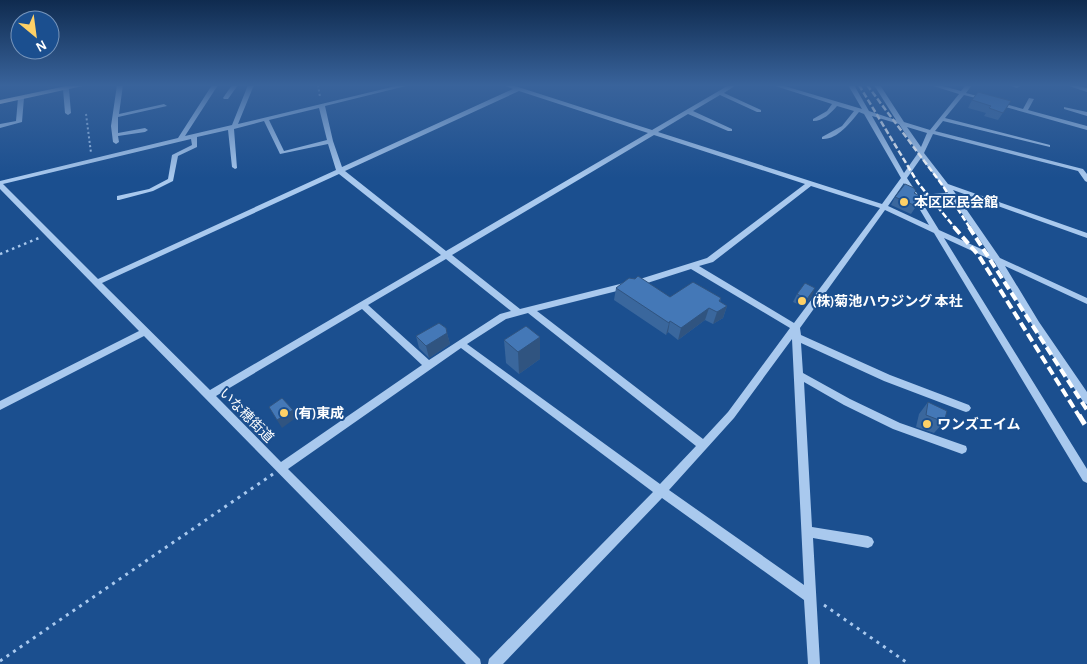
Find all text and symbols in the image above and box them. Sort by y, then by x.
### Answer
north arrow [10,10,60,60]
text: N [33,37,48,54]
place label: 本区区民会館 [914,195,998,210]
marker: 本区区民会館 [898,196,910,208]
place label: (株)菊池ハウジング 本社 [812,293,962,309]
marker: (株)菊池ハウジング 本社 [796,295,808,307]
street label: いな穂街道 [217,385,277,445]
place label: (有)東成 [294,405,344,421]
marker: (有)東成 [278,407,290,419]
place label: ワンズエイム [937,416,1020,432]
marker: ワンズエイム [921,418,933,430]

